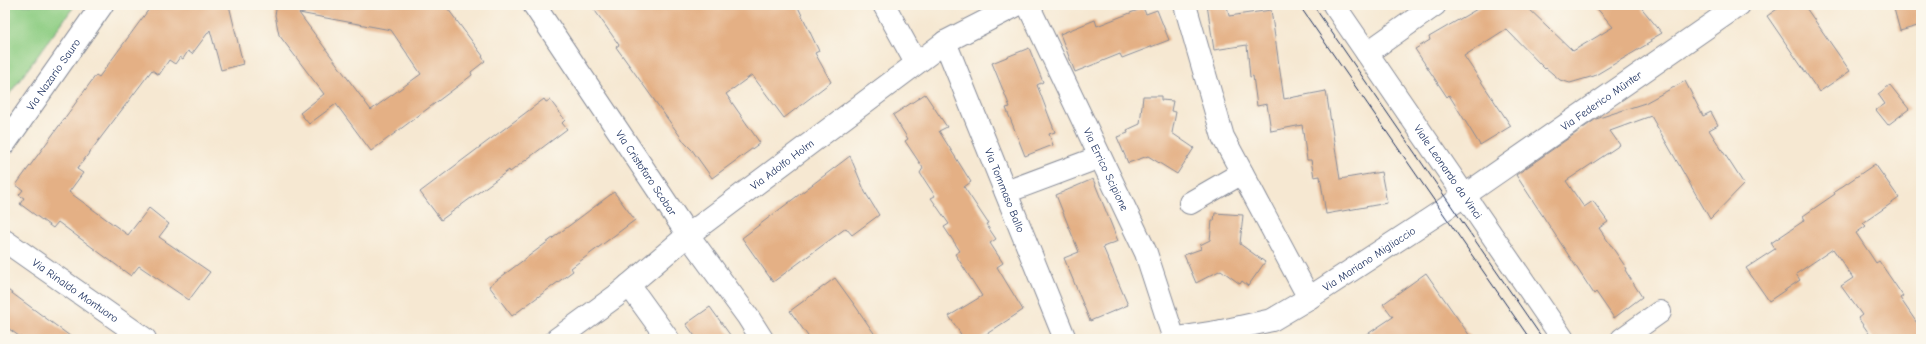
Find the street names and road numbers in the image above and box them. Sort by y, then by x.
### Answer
street label: Via Nazario Sauro [24,36,83,113]
street label: Via Federico Münter [1559,68,1645,134]
street label: Viale Leonardo da Vinci [1411,122,1485,221]
street label: Via Errico Scipione [1081,126,1131,214]
street label: Via Cristofaro Scobar [613,128,680,219]
street label: Via Adolfo Holm [748,137,817,193]
street label: Via Tommaso Ballo [982,147,1027,235]
street label: Via Mariano Migliaccio [1321,224,1418,294]
street label: Via Rinaldo Montuoro [30,256,121,325]

